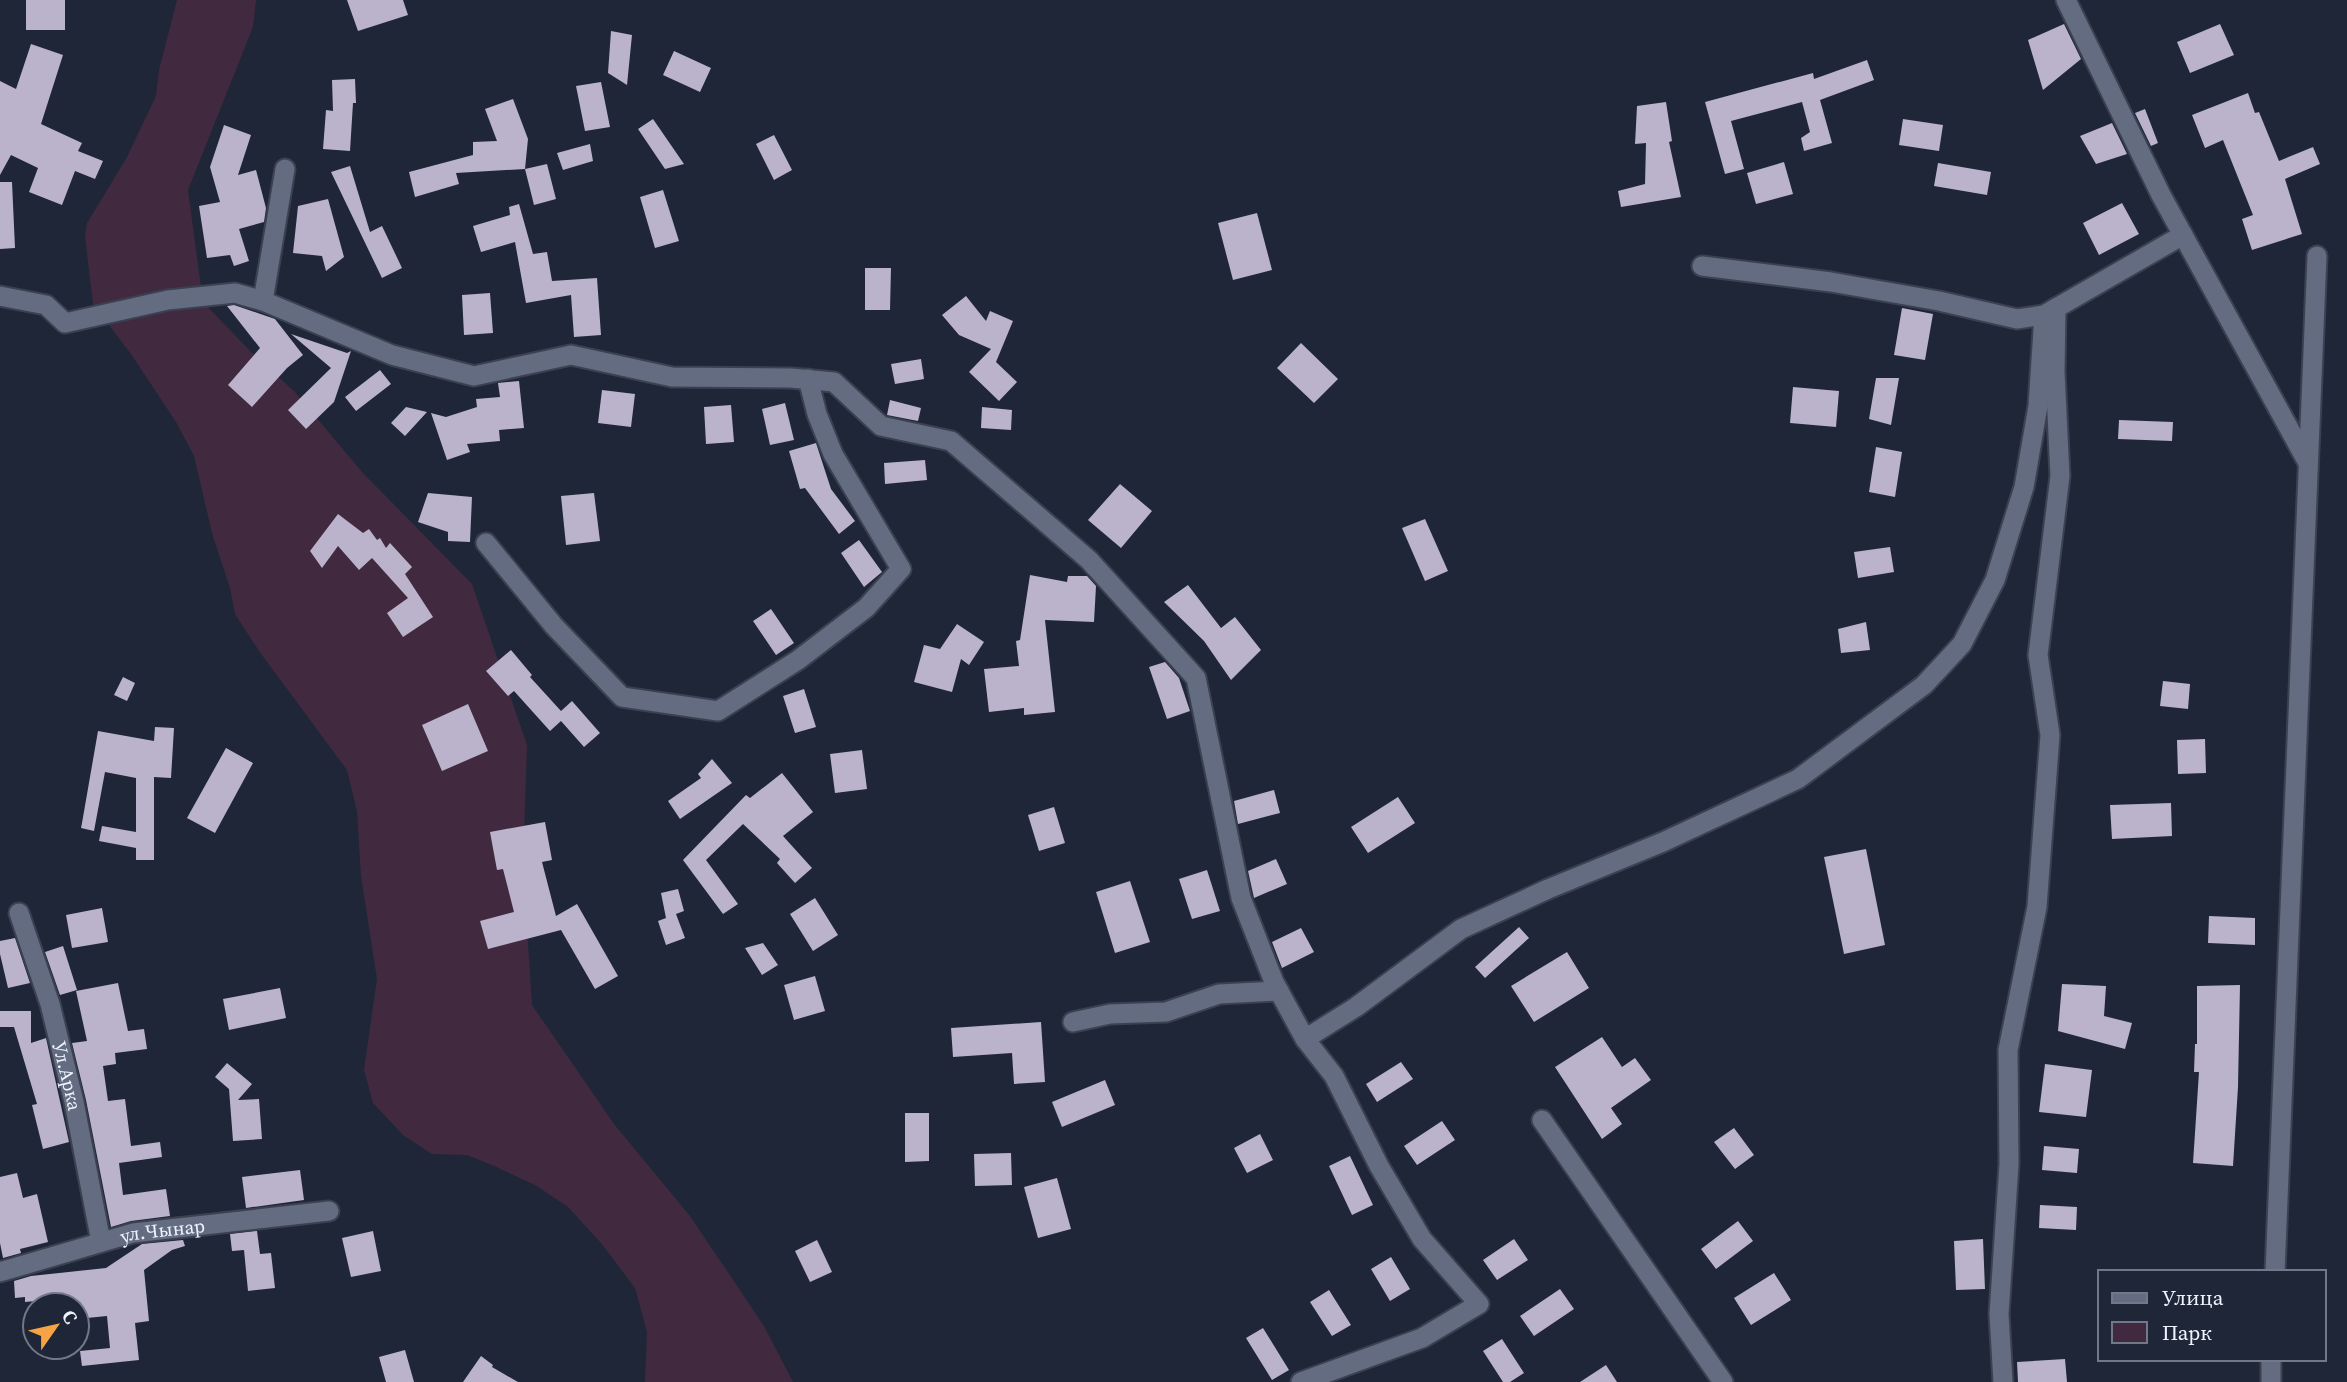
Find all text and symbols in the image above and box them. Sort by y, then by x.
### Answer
street label: Ул.Арка [47,1038,88,1113]
street label: ул.Чынар [117,1212,206,1249]
legend [2098,1270,2326,1361]
text: Улица [2162,1283,2224,1312]
north arrow [21,1291,91,1361]
text: С [56,1304,84,1329]
text: Парк [2162,1318,2212,1347]

